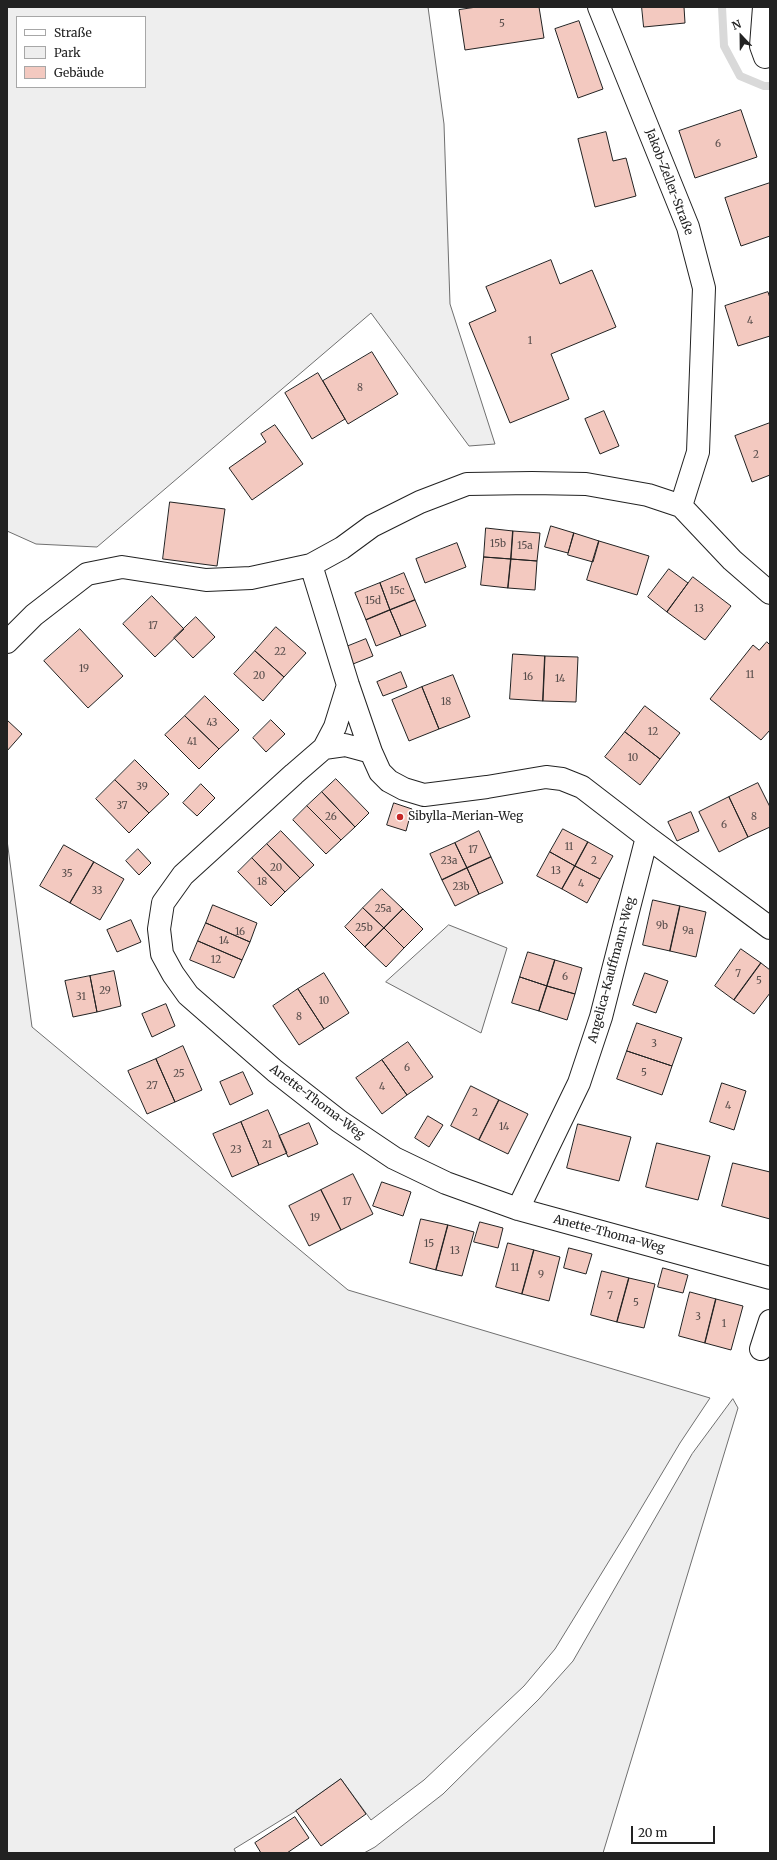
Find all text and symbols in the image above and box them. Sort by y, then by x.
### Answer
legend [16,16,146,88]
north arrow [721,16,761,56]
text: N [730,17,743,33]
house number: 5 [499,18,505,30]
text: Straße [54,25,92,40]
text: Park [54,45,81,60]
text: Gebäude [54,65,104,80]
street label: Jakob-Zeller-Straße [642,127,696,237]
house number: 6 [715,138,721,150]
house number: 4 [747,315,753,327]
house number: 1 [528,335,532,347]
house number: 8 [357,382,363,394]
house number: 2 [753,449,759,461]
house number: 15b [490,538,506,550]
house number: 15a [517,540,533,552]
house number: 15c [389,585,405,597]
house number: 15d [365,595,381,607]
house number: 13 [694,603,704,615]
house number: 17 [148,620,158,632]
house number: 22 [274,646,286,658]
house number: 19 [79,663,89,675]
house number: 11 [746,669,754,681]
house number: 20 [253,670,265,682]
house number: 16 [523,671,533,683]
house number: 14 [555,673,565,685]
house number: 18 [441,696,451,708]
house number: 43 [206,717,218,729]
house number: 12 [648,726,658,738]
house number: 41 [187,736,197,748]
house number: 10 [628,752,638,764]
house number: 39 [136,781,148,793]
house number: 37 [116,800,128,812]
place label: Sibylla-Merian-Weg [408,810,523,824]
house number: 26 [325,811,337,823]
house number: 8 [751,811,757,823]
marker: Sibylla-Merian-Weg [395,812,405,822]
house number: 6 [721,819,727,831]
house number: 11 [565,841,573,853]
house number: 17 [468,844,478,856]
house number: 23a [441,855,457,867]
house number: 2 [591,855,597,867]
house number: 20 [270,862,282,874]
house number: 13 [551,865,561,877]
house number: 35 [61,868,73,880]
house number: 18 [257,876,267,888]
house number: 4 [578,878,584,890]
house number: 23b [452,881,470,893]
house number: 33 [92,885,102,897]
street label: Angelica-Kauffmann-Weg [586,895,638,1045]
house number: 25a [375,903,391,915]
house number: 9b [656,920,668,932]
house number: 25b [355,922,373,934]
house number: 9a [682,925,694,937]
house number: 16 [235,926,245,938]
house number: 14 [219,935,229,947]
house number: 12 [211,954,221,966]
house number: 7 [735,968,741,980]
house number: 6 [562,971,568,983]
house number: 5 [756,975,762,987]
house number: 29 [99,985,111,997]
house number: 31 [76,991,86,1003]
house number: 10 [319,995,329,1007]
house number: 8 [296,1011,302,1023]
house number: 3 [651,1038,657,1050]
street label: Anette-Thoma-Weg [267,1062,367,1142]
house number: 6 [404,1062,410,1074]
house number: 5 [641,1067,647,1079]
house number: 25 [173,1068,185,1080]
house number: 27 [146,1080,158,1092]
house number: 4 [379,1081,385,1093]
house number: 4 [725,1100,731,1112]
house number: 2 [472,1107,478,1119]
house number: 14 [499,1121,509,1133]
house number: 21 [262,1139,272,1151]
house number: 23 [230,1144,242,1156]
house number: 17 [342,1196,352,1208]
house number: 19 [310,1212,320,1224]
street label: Anette-Thoma-Weg [552,1212,666,1256]
house number: 15 [424,1238,434,1250]
house number: 13 [450,1245,460,1257]
house number: 11 [511,1262,519,1274]
house number: 9 [538,1269,544,1281]
house number: 7 [607,1290,613,1302]
house number: 5 [633,1297,639,1309]
house number: 3 [695,1311,701,1323]
house number: 1 [722,1318,726,1330]
scale bar [633,1818,717,1844]
text: 20 m [638,1825,667,1840]

